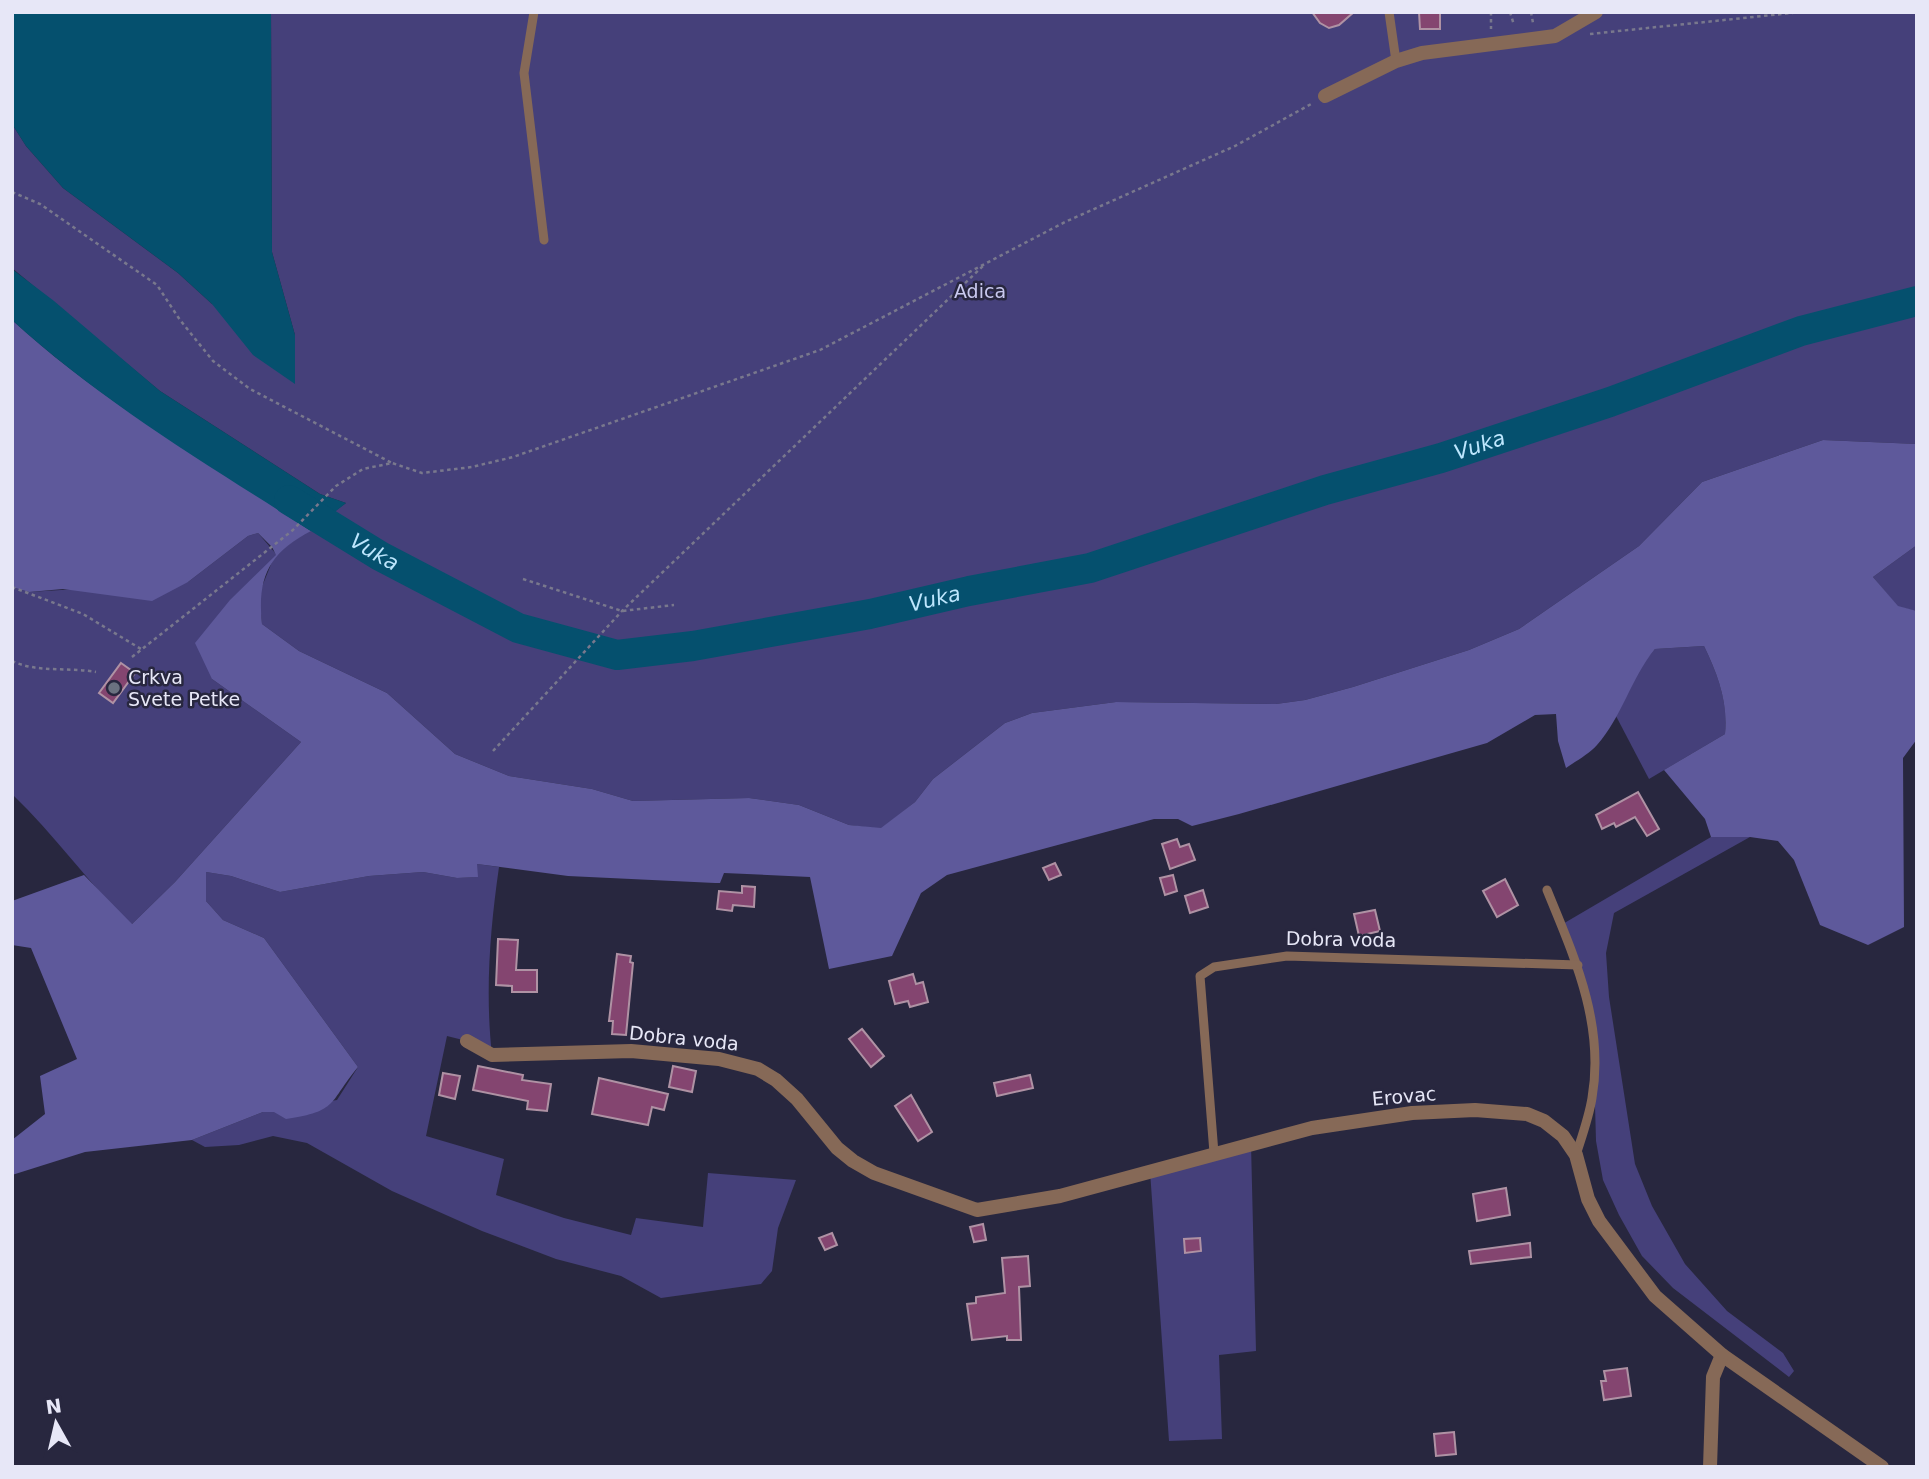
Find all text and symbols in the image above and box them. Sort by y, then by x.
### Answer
park label: Adica [954,280,1006,302]
water label: Vuka [1451,426,1508,465]
water label: Vuka [346,528,403,576]
water label: Vuka [907,581,963,617]
place label: Crkva Svete Petke [128,666,240,710]
marker: Crkva Svete Petke [106,680,122,696]
street label: Dobra voda [1286,927,1396,951]
street label: Dobra voda [628,1021,740,1055]
street label: Erovac [1371,1082,1437,1110]
north arrow [21,1388,91,1458]
text: N [44,1394,63,1418]

